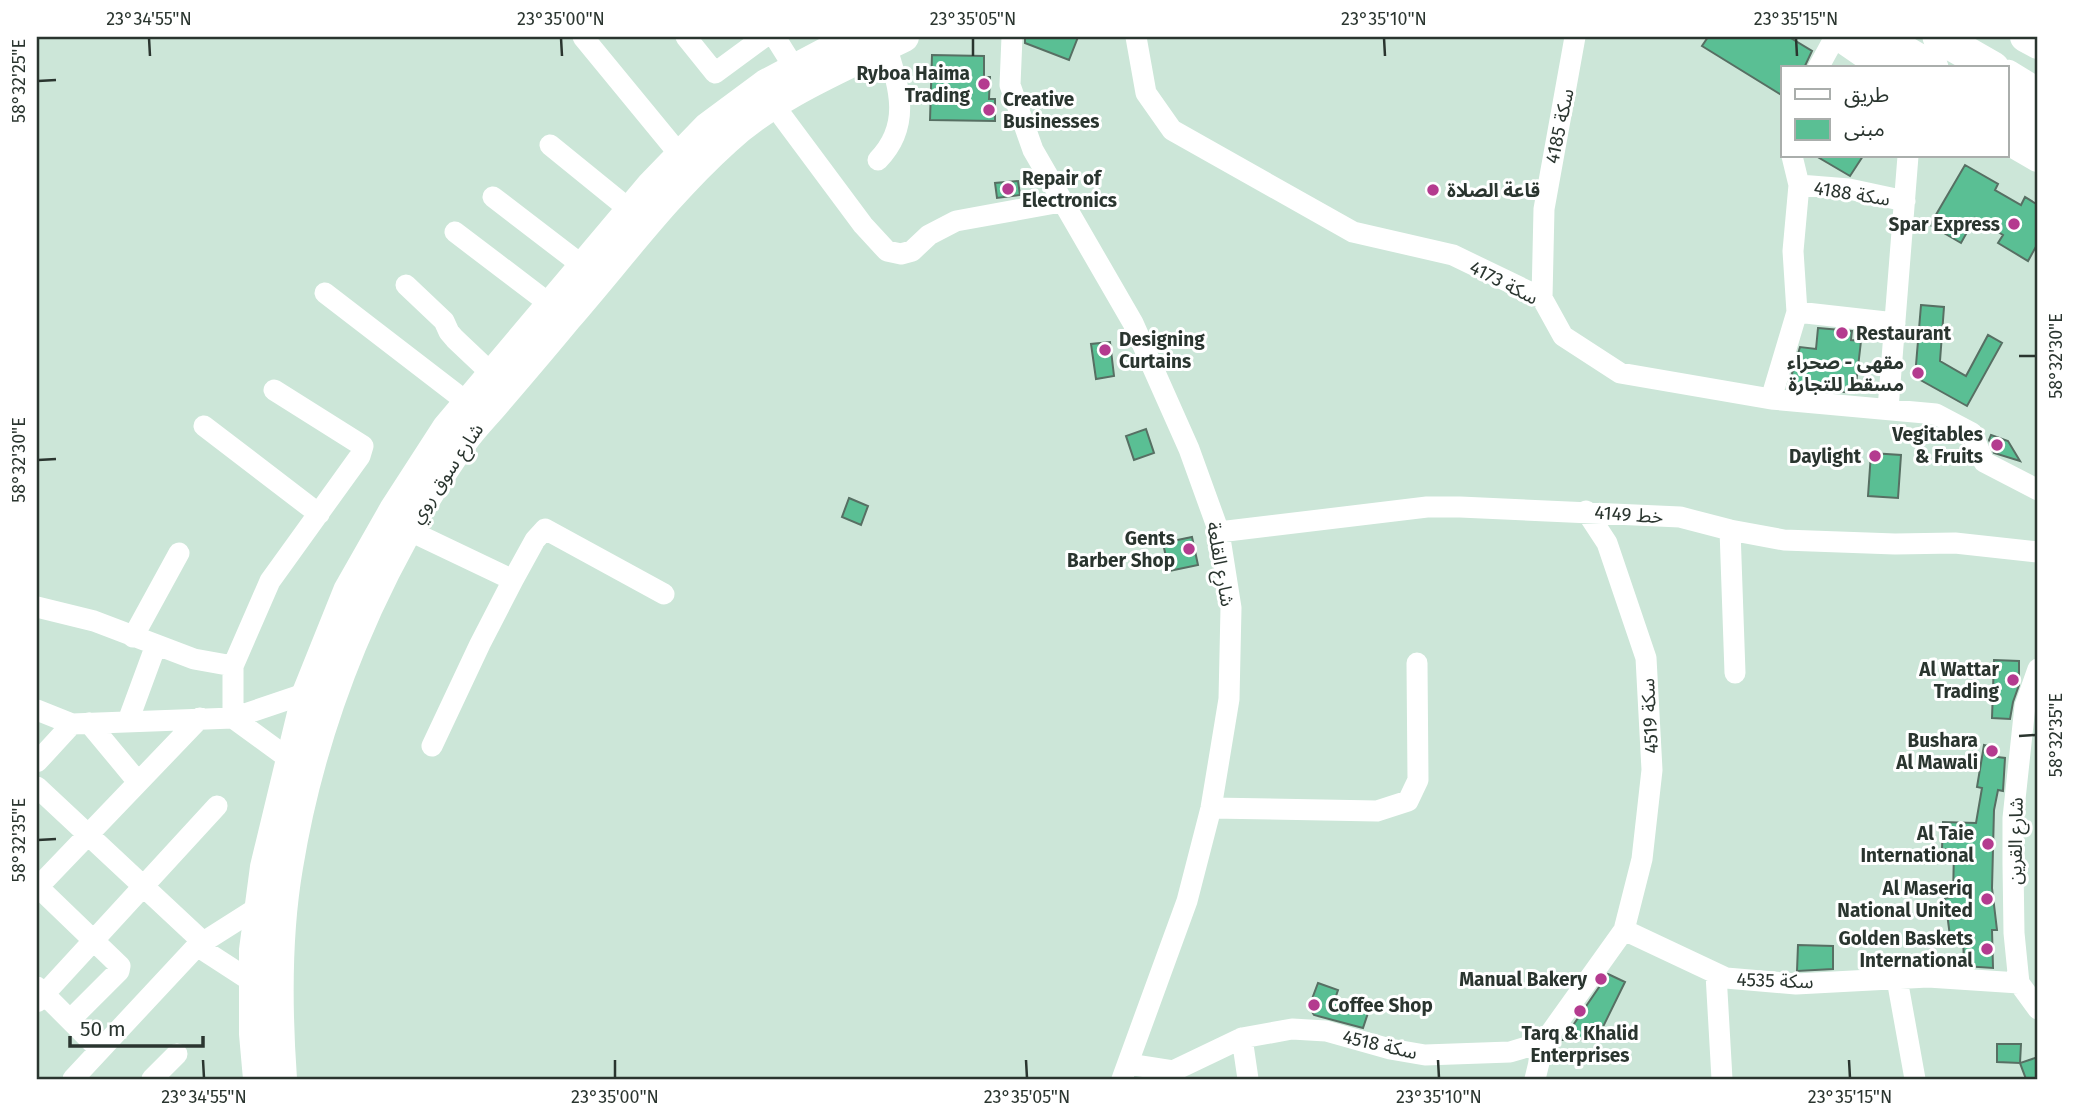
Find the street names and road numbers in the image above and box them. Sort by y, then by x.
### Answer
street label: سكة 4185 [1540,87,1579,166]
street label: سكة 4188 [1812,176,1892,211]
street label: سكة 4173 [1466,255,1542,309]
street label: شارع سوق روي [405,419,491,530]
street label: 4149 خط [1594,501,1664,528]
street label: شارع القلعة [1200,520,1239,609]
street label: سكة 4519 [1636,678,1663,754]
street label: شارع القرين [2003,797,2030,885]
street label: سكة 4535 [1736,968,1814,993]
street label: سكة 4518 [1340,1025,1420,1064]

